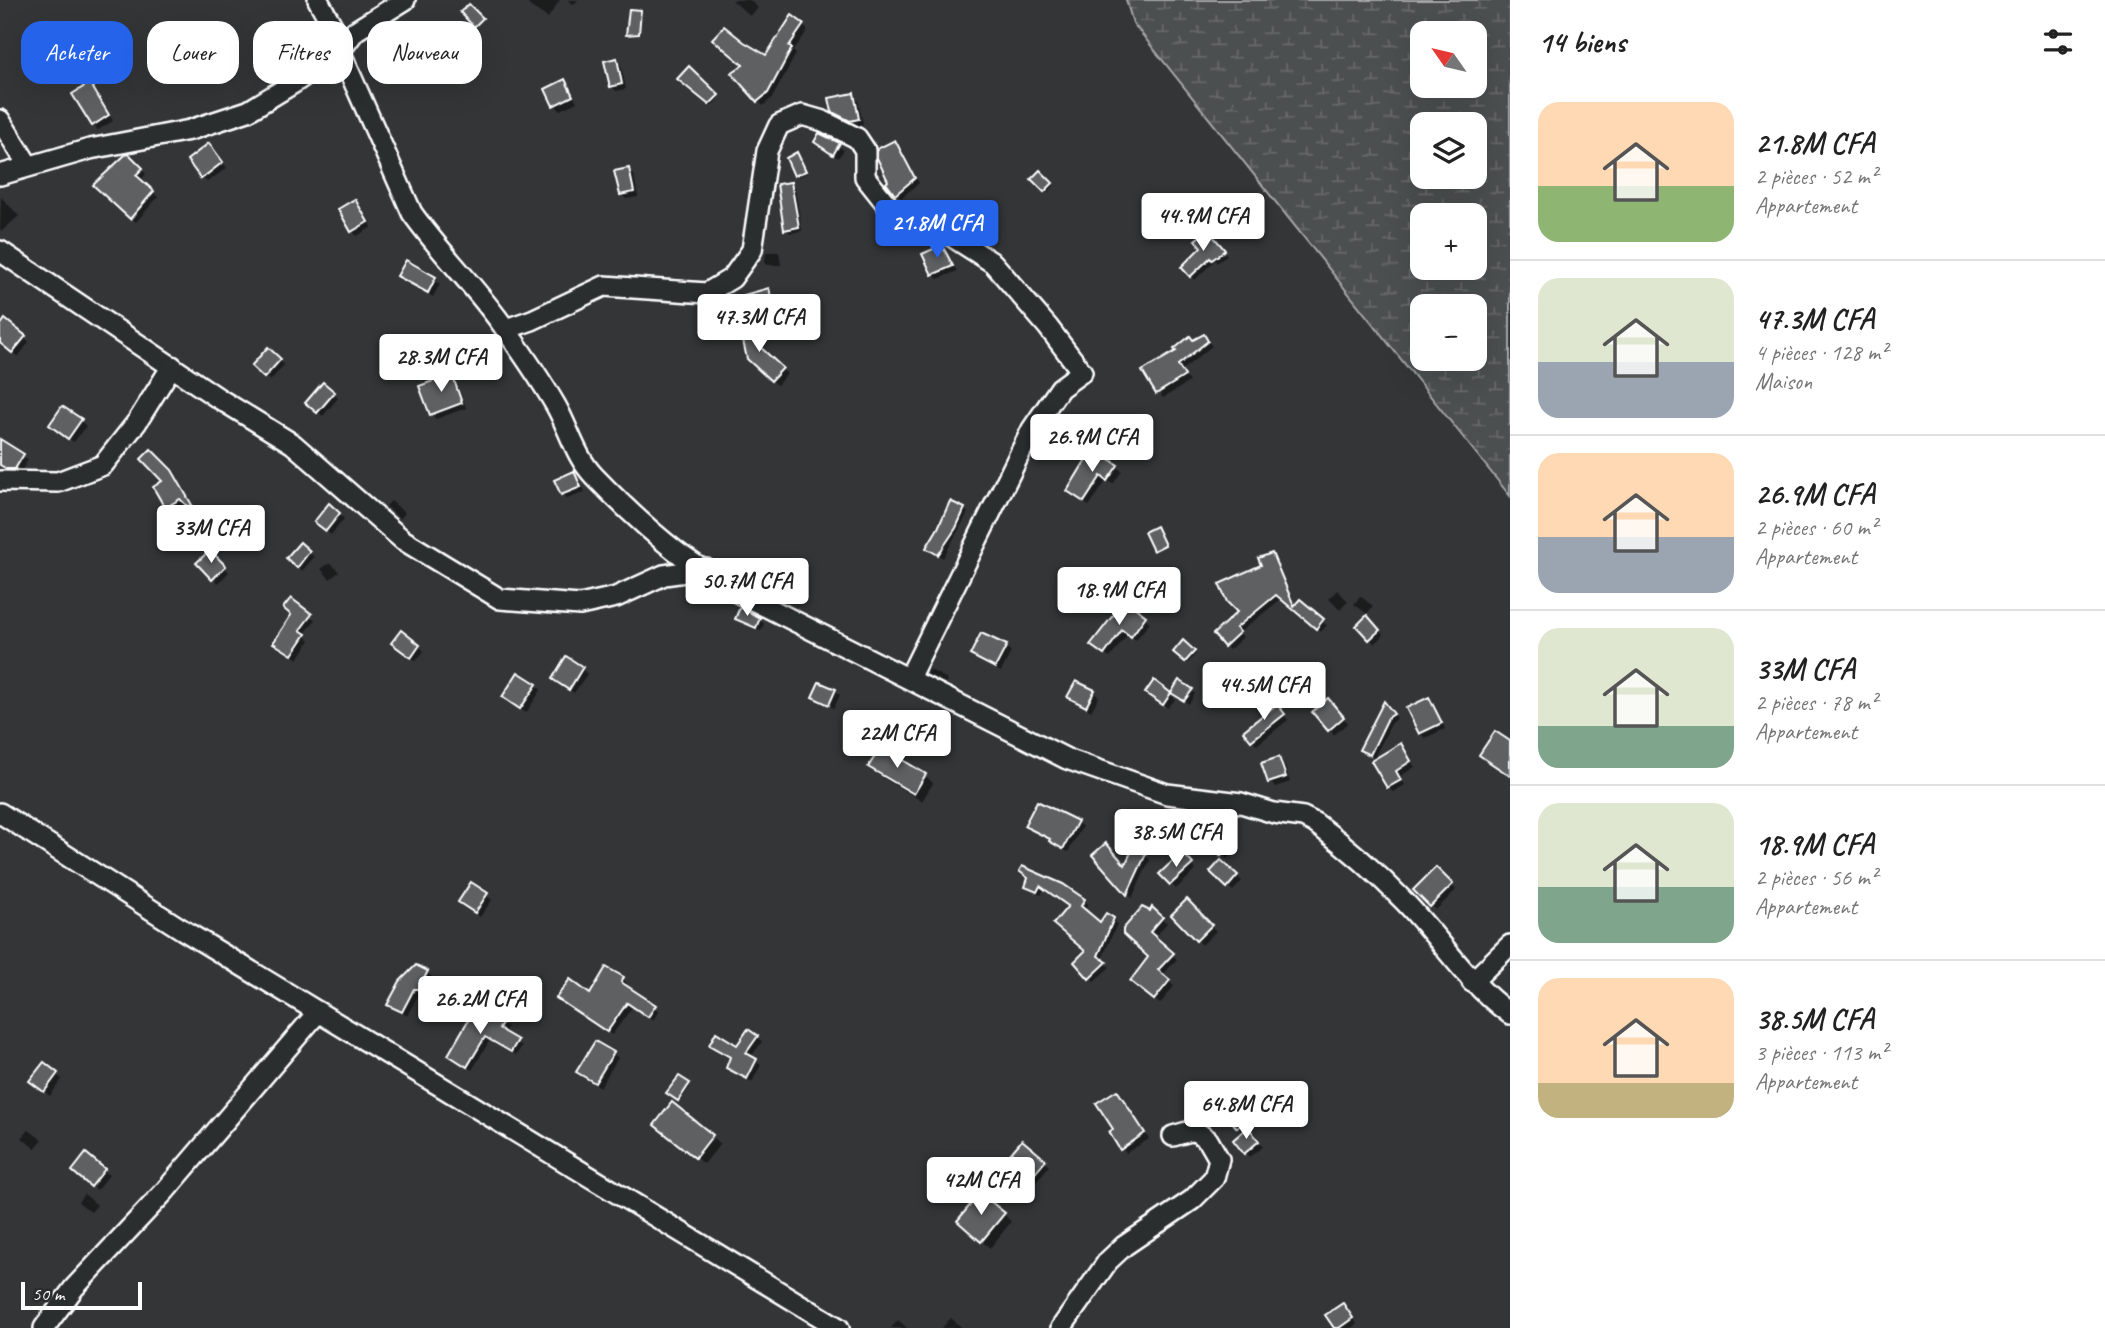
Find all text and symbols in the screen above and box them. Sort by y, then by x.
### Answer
chip: Acheter [21,21,133,84]
chip: Louer [147,21,239,84]
chip: Filtres [253,21,353,84]
chip: Nouveau [367,21,482,84]
north arrow [1410,21,1488,98]
map controls [1410,21,1487,371]
text: 14 biens [1538,23,1626,61]
icon: filters [2039,23,2077,61]
button: layers [1410,112,1487,189]
text: 21.8M CFA [1755,124,1874,162]
icon: home [1594,130,1678,214]
text: 2 pièces · 52 m² [1755,162,1877,191]
text: Appartement [1755,191,1857,220]
pin: 44.9M CFA [1123,194,1283,253]
pin: 21.8M CFA [857,201,1017,260]
text: 44.9M CFA [1158,201,1248,230]
button: + [1410,203,1487,280]
text: 21.8M CFA [891,208,983,237]
pin: 47.3M CFA [679,294,839,354]
button: − [1410,294,1487,371]
text: 47.3M CFA [1755,300,1874,338]
text: 47.3M CFA [713,302,805,331]
icon: home [1594,306,1678,390]
pin: 28.3M CFA [361,334,521,394]
text: 4 pièces · 128 m² [1755,338,1887,367]
text: 28.3M CFA [395,342,487,371]
text: Maison [1755,367,1812,396]
pin: 26.9M CFA [1012,414,1172,474]
text: 26.9M CFA [1046,422,1138,451]
text: 26.9M CFA [1755,475,1874,513]
icon: home [1594,481,1678,565]
pin: 33M CFA [146,505,276,565]
text: 33M CFA [173,513,249,542]
text: 2 pièces · 60 m² [1755,513,1877,542]
text: Appartement [1755,542,1857,571]
pin: 50.7M CFA [667,558,827,618]
text: 50.7M CFA [702,566,792,595]
pin: 18.9M CFA [1039,568,1199,627]
text: 18.9M CFA [1074,575,1164,604]
text: 33M CFA [1755,650,1855,688]
icon: home [1594,656,1678,740]
pin: 44.5M CFA [1184,662,1344,722]
text: 44.5M CFA [1219,670,1309,699]
text: 2 pièces · 78 m² [1755,688,1877,717]
pin: 22M CFA [832,710,962,770]
text: Appartement [1755,717,1857,746]
text: 22M CFA [859,718,935,747]
pin: 38.5M CFA [1096,810,1256,869]
text: 38.5M CFA [1131,817,1221,846]
text: 18.9M CFA [1755,825,1874,863]
icon: home [1594,831,1678,915]
text: 2 pièces · 56 m² [1755,863,1877,892]
text: Appartement [1755,892,1857,921]
pin: 26.2M CFA [400,976,560,1036]
text: 26.2M CFA [434,984,526,1013]
text: 38.5M CFA [1755,1000,1874,1038]
icon: home [1594,1006,1678,1090]
text: 3 pièces · 113 m² [1755,1038,1887,1067]
text: Appartement [1755,1067,1857,1096]
pin: 64.8M CFA [1166,1082,1326,1141]
text: 64.8M CFA [1200,1089,1292,1118]
pin: 42M CFA [916,1158,1046,1217]
text: 42M CFA [943,1165,1019,1194]
scale bar [21,1279,142,1311]
text: 50 m [32,1282,64,1306]

